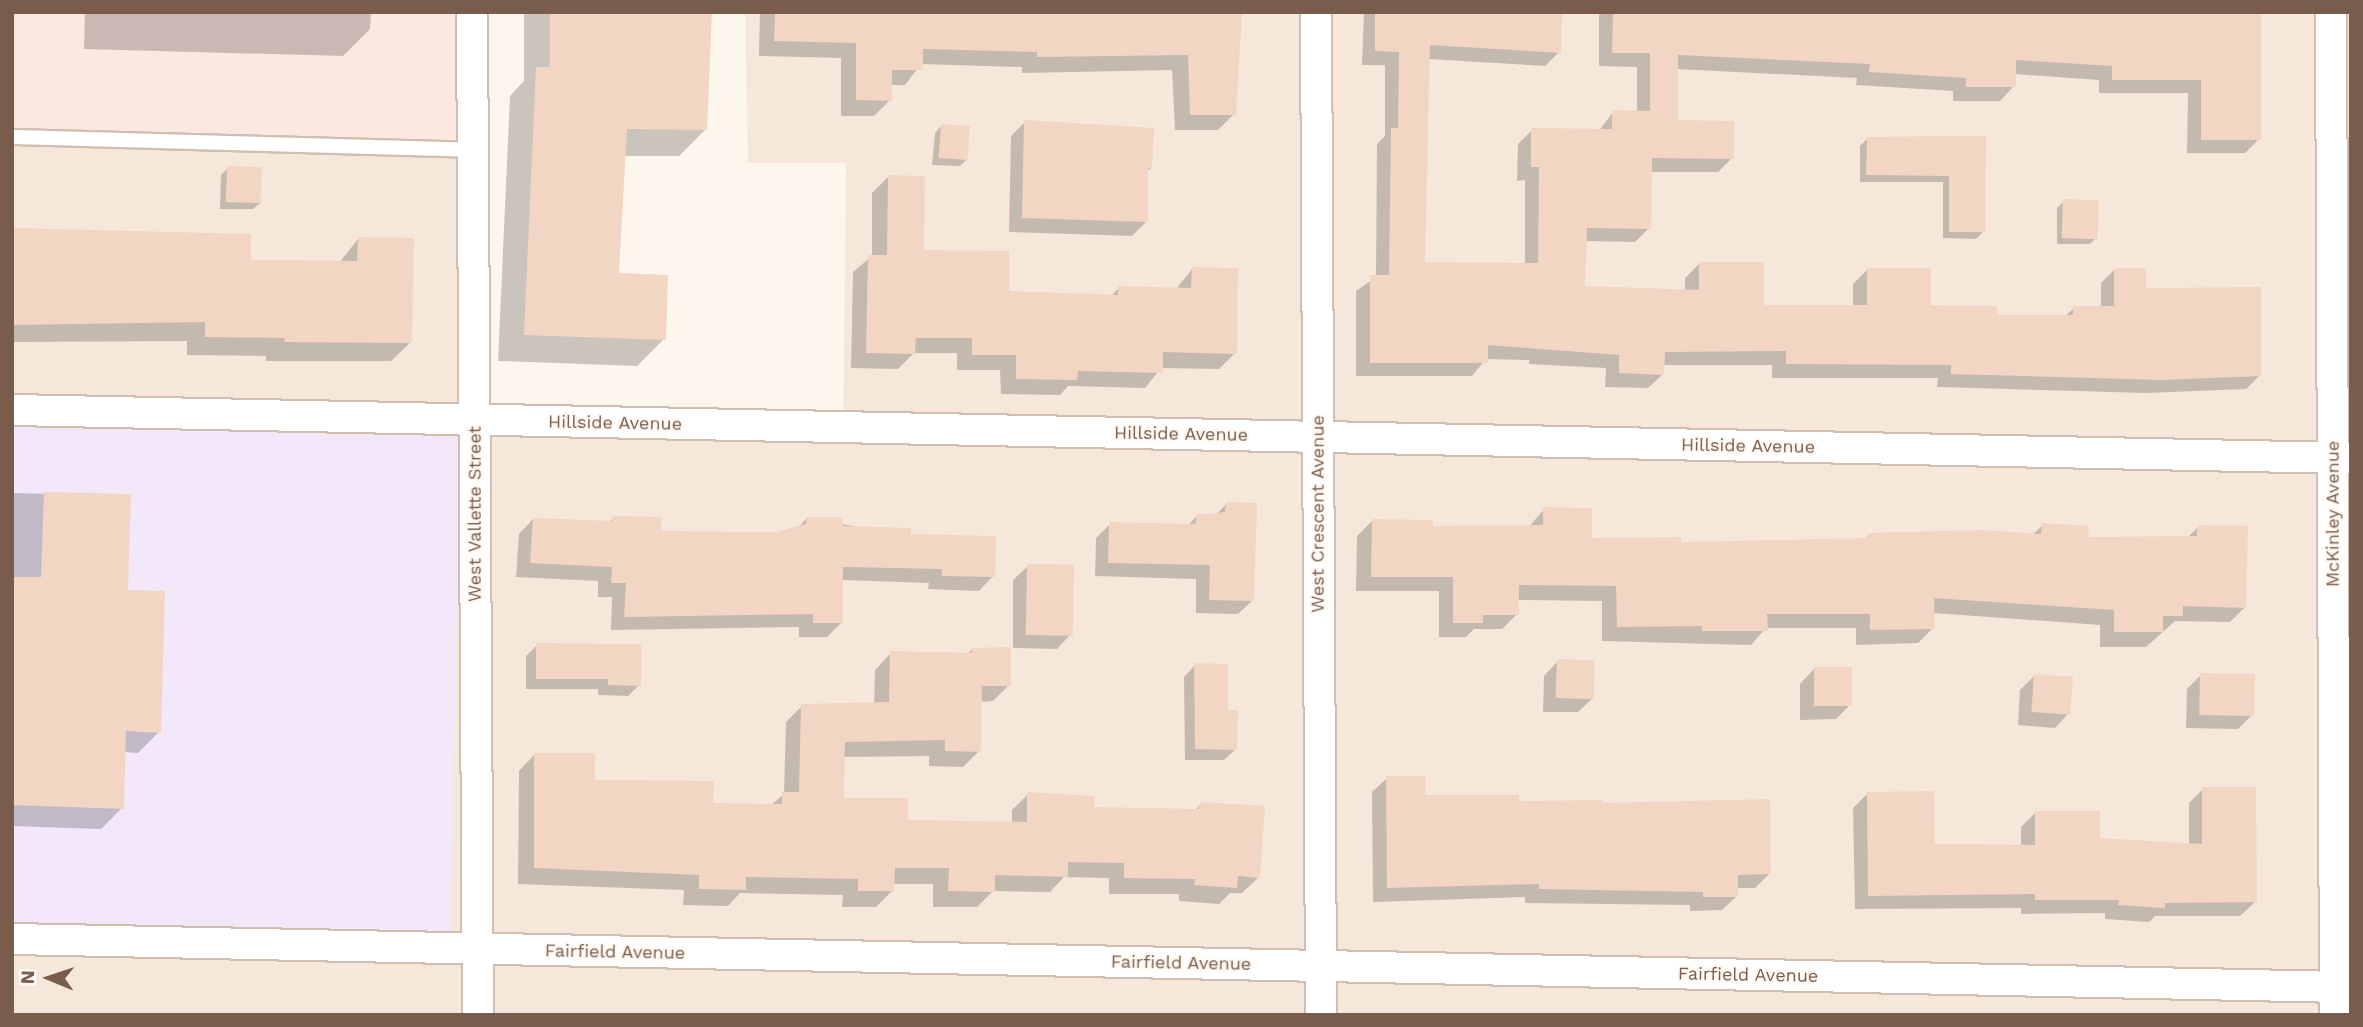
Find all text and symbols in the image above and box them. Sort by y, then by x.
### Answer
street label: Hillside Avenue [547,411,683,435]
street label: West Crescent Avenue [1307,415,1329,613]
street label: Hillside Avenue [1113,422,1249,446]
street label: West Vallette Street [464,426,486,602]
street label: Hillside Avenue [1680,434,1816,458]
street label: McKinley Avenue [2322,440,2344,588]
street label: Fairfield Avenue [544,940,686,964]
north arrow [14,943,84,1013]
street label: Fairfield Avenue [1110,951,1252,975]
street label: Fairfield Avenue [1677,963,1819,987]
text: N [16,970,39,985]

